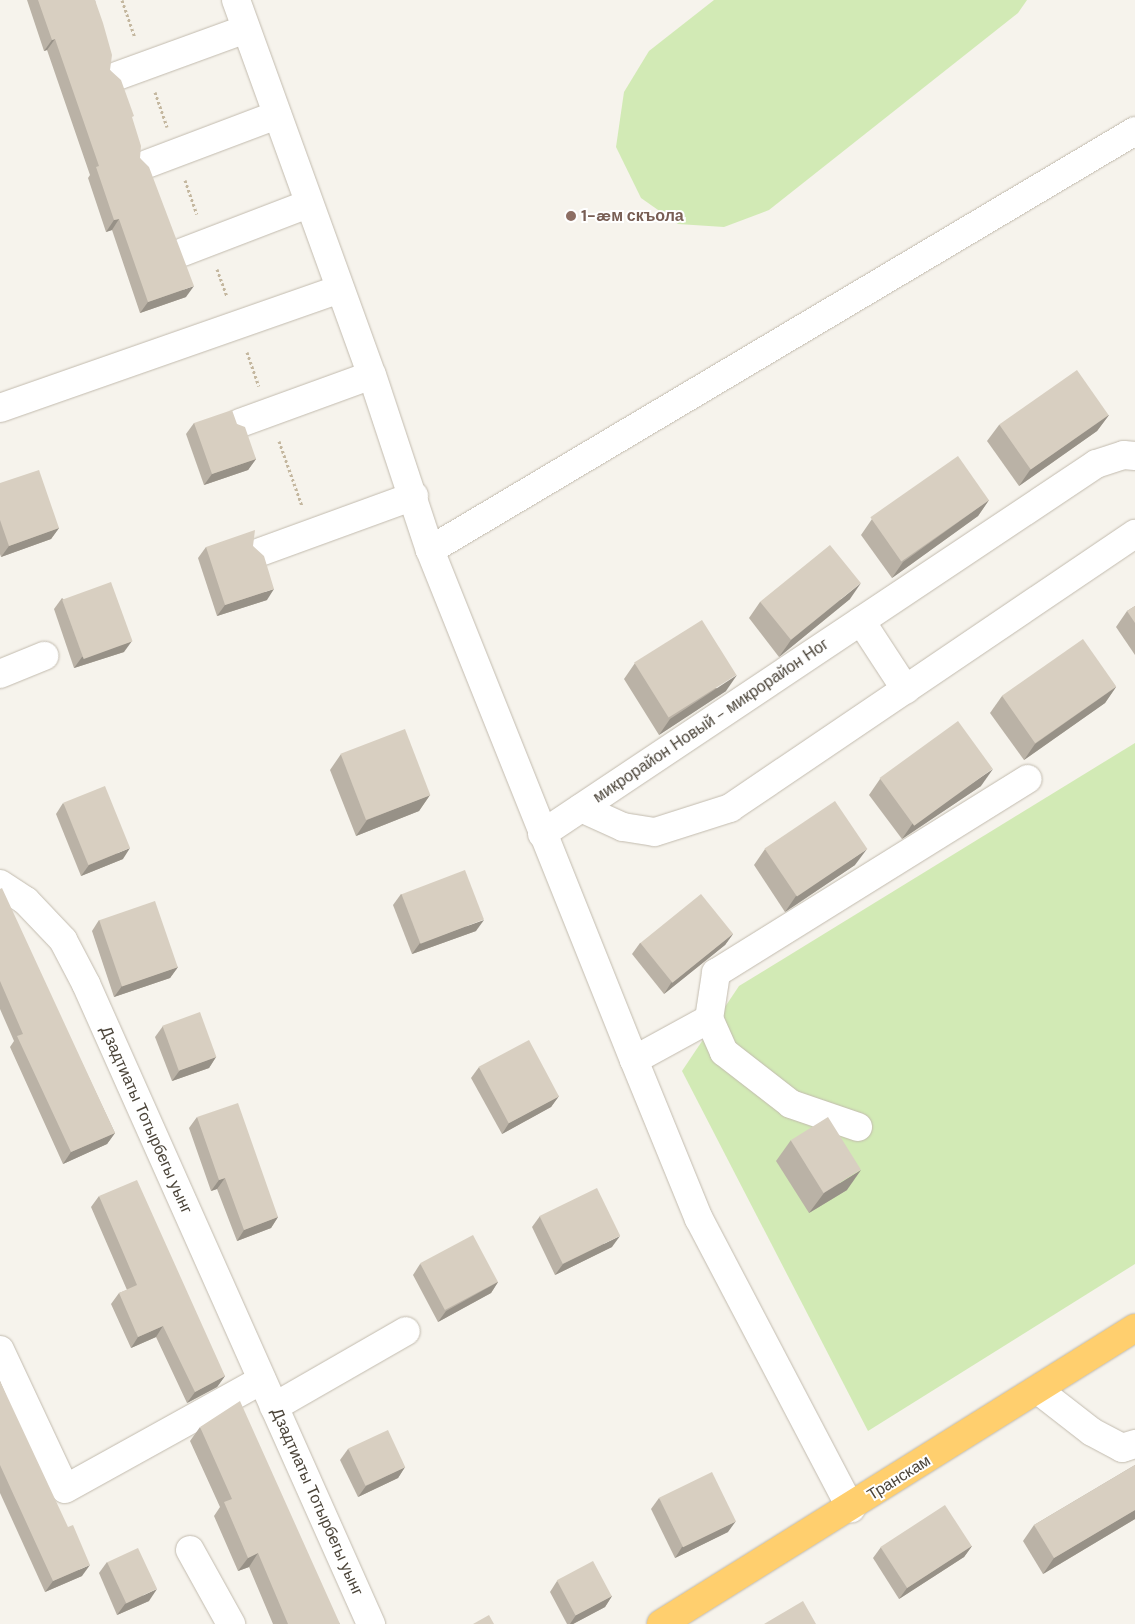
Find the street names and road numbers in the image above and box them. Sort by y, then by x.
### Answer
street label: микрорайон Новый - микрорайон Ног [590,635,832,807]
street label: Дзадтиаты Тотырбегы уынг [96,1023,196,1217]
street label: Дзадтиаты Тотырбегы уынг [267,1405,367,1599]
street label: Транскам [864,1451,934,1505]

